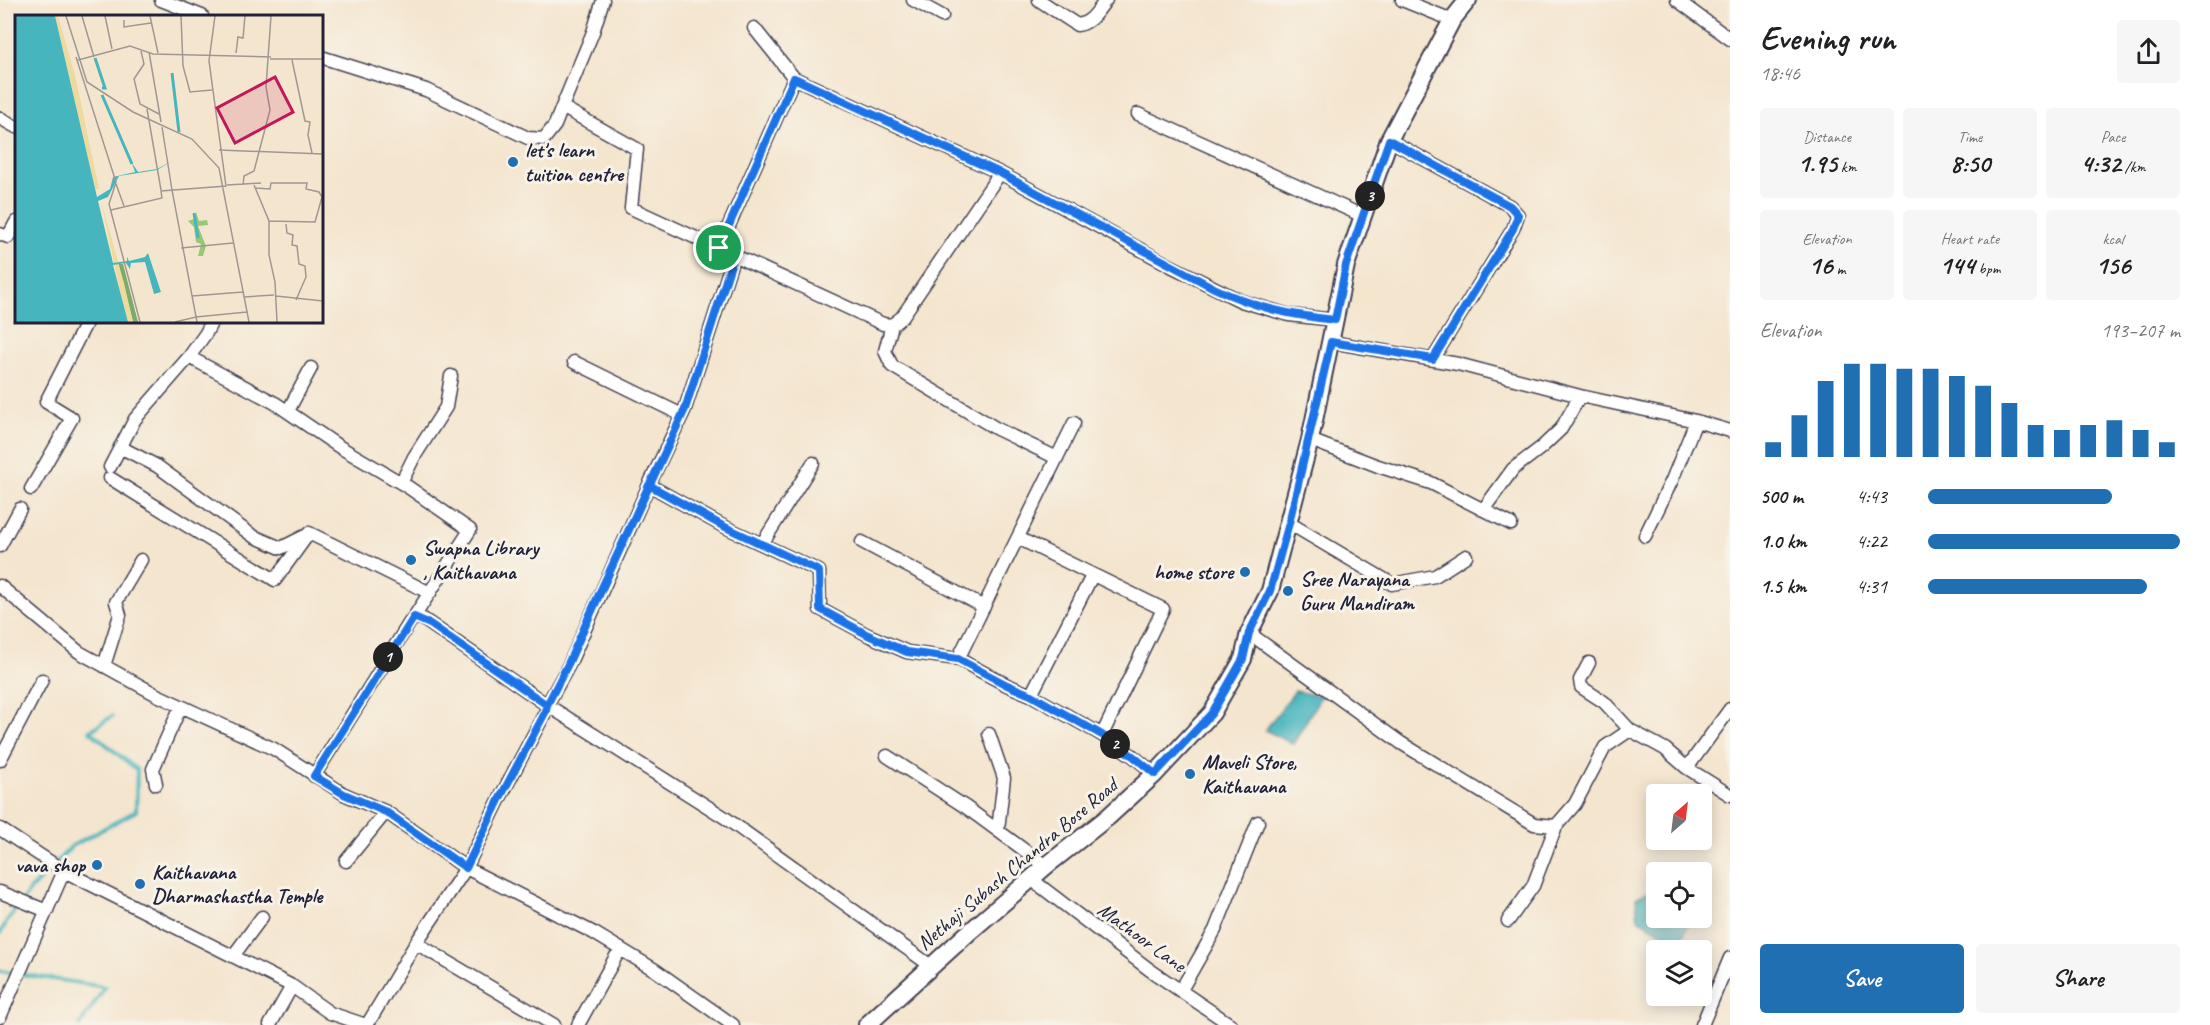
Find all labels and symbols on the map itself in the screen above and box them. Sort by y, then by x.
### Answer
inset map [15,15,322,322]
place label: let's learn tuition centre [525,137,625,187]
marker: let's learn tuition centre [506,155,520,169]
pin: 3 [1355,181,1385,211]
pin [693,222,744,273]
place label: Swapna Library , Kaithavana [423,535,540,585]
marker: Swapna Library , Kaithavana [404,553,418,567]
place label: home store [1154,559,1235,585]
marker: home store [1238,565,1252,579]
place label: Sree Narayana Guru Mandiram [1300,566,1415,616]
marker: Sree Narayana Guru Mandiram [1281,584,1295,598]
pin: 1 [373,642,403,672]
pin: 2 [1100,729,1130,759]
place label: Maveli Store, Kaithavana [1202,749,1297,799]
marker: Maveli Store, Kaithavana [1183,767,1197,781]
street label: Nethaji Subash Chandra Bose Road [911,771,1125,956]
north arrow [1646,784,1712,850]
place label: vava shop [15,852,87,878]
marker: vava shop [90,858,104,872]
place label: Kaithavana Dharmashastha Temple [152,859,324,909]
marker: Kaithavana Dharmashastha Temple [133,877,147,891]
street label: Mathoor Lane [1093,896,1192,978]

